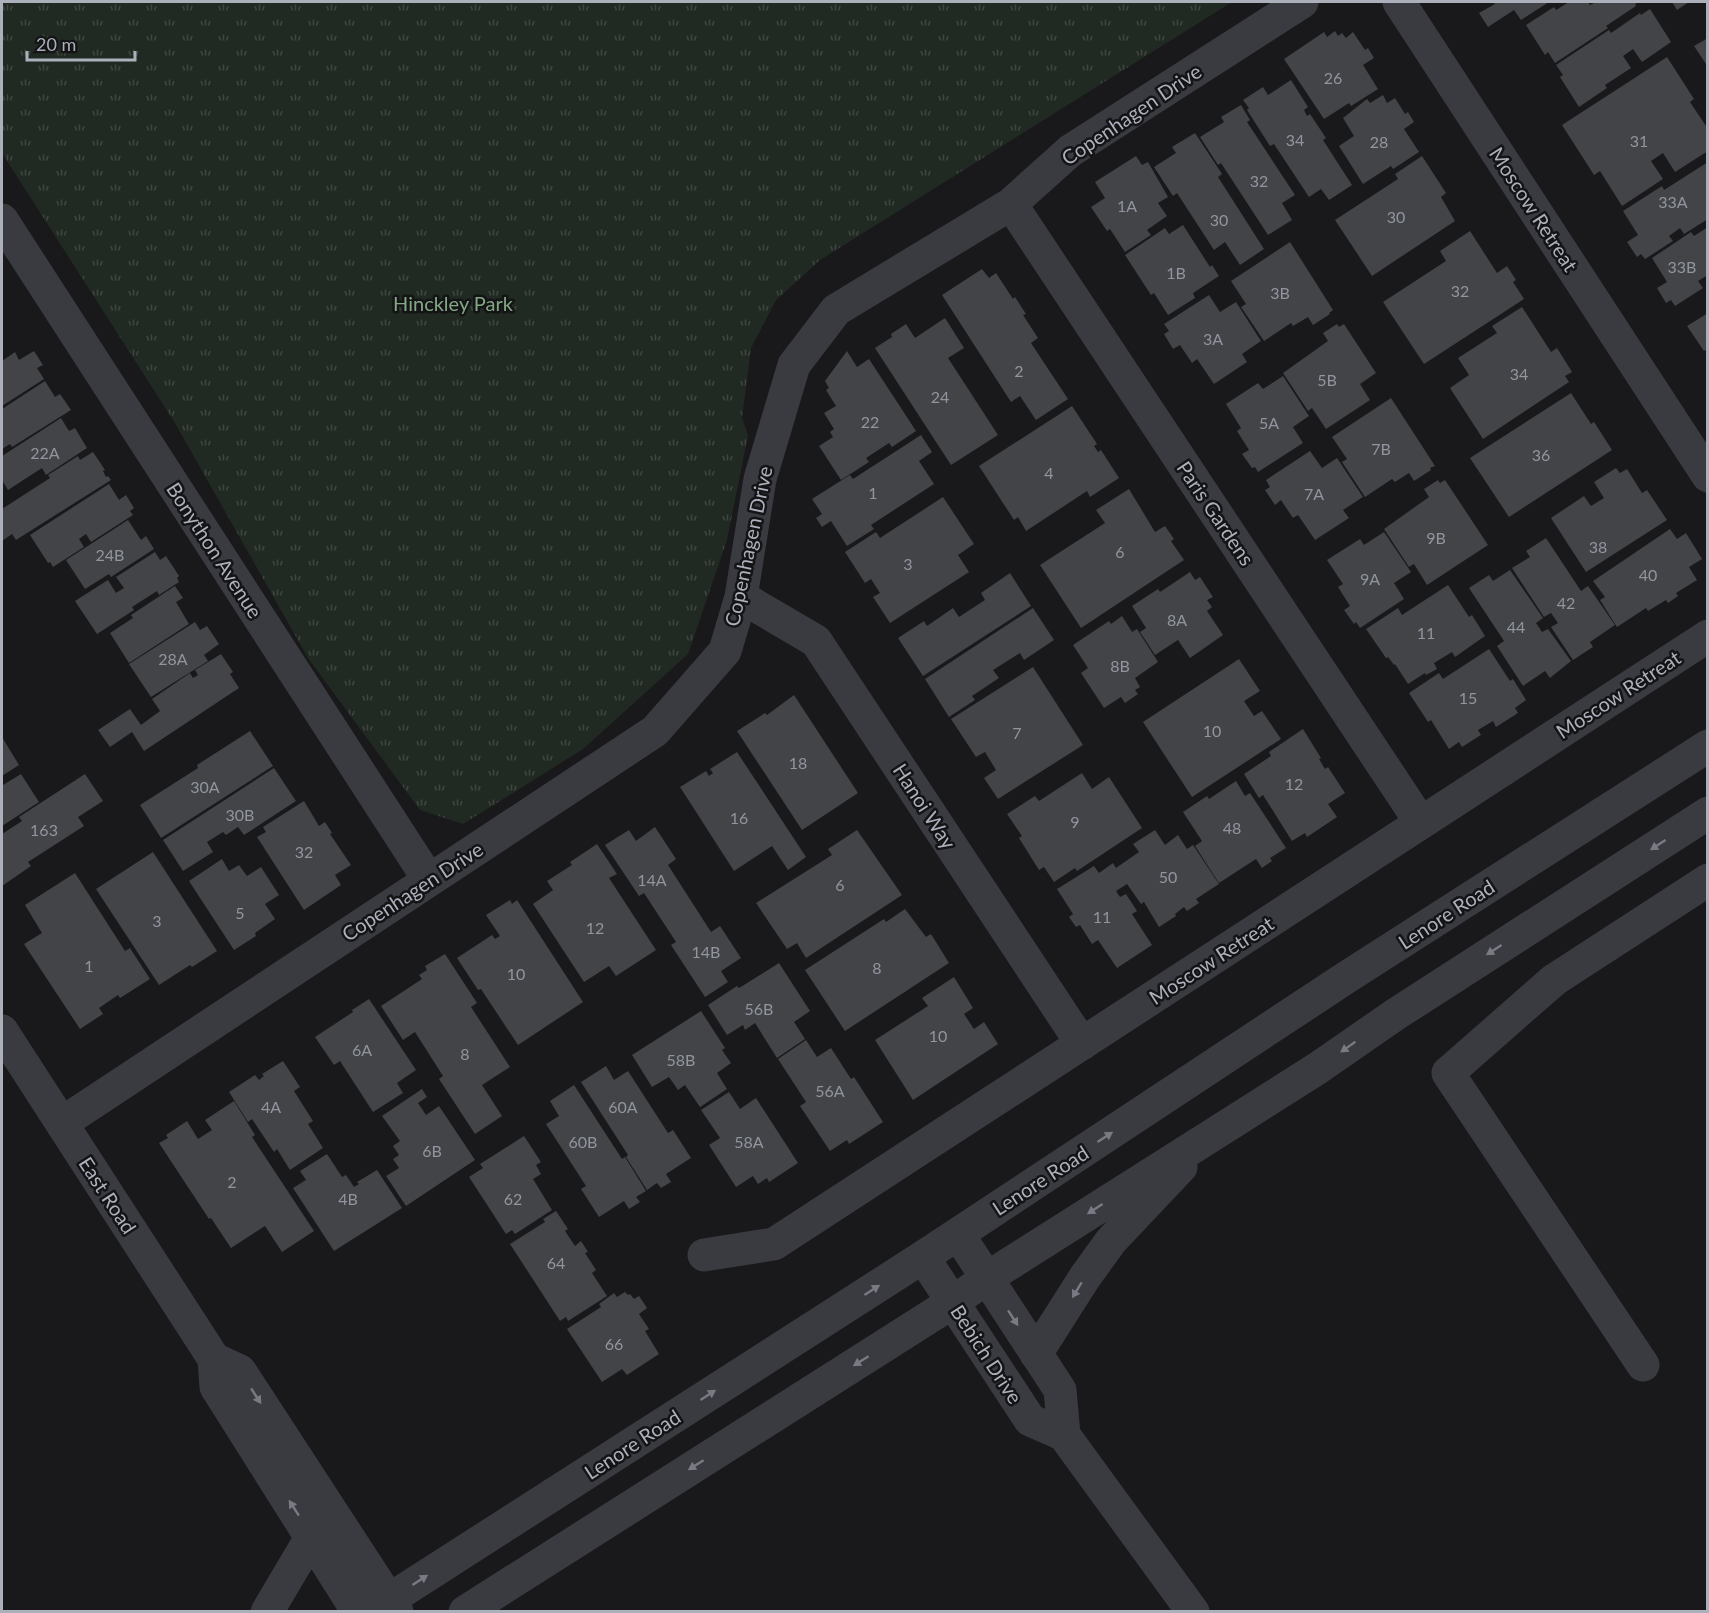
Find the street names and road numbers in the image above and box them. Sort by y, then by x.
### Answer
street label: Copenhagen Drive [1057,58,1205,170]
street label: Moscow Retreat [1485,142,1583,276]
street label: Paris Gardens [1172,456,1260,570]
street label: Copenhagen Drive [719,464,777,628]
street label: Bonython Avenue [162,478,268,622]
street label: Moscow Retreat [1551,645,1685,743]
street label: Hanoi Way [889,759,962,854]
street label: Copenhagen Drive [337,836,487,946]
street label: Lenore Road [1394,874,1498,954]
street label: Moscow Retreat [1144,911,1278,1009]
street label: Lenore Road [988,1140,1092,1220]
street label: East Road [74,1152,142,1238]
street label: Bebich Drive [946,1300,1028,1408]
street label: Lenore Road [580,1404,684,1484]

